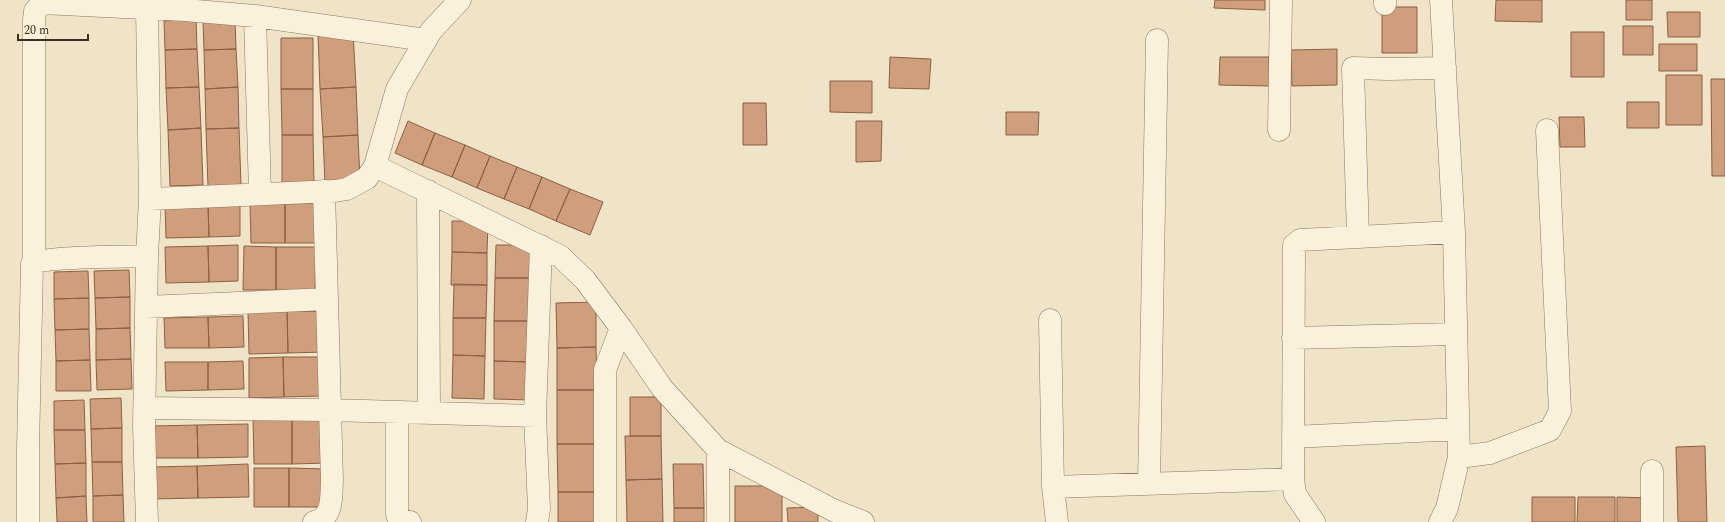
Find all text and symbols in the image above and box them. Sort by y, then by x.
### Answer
scale bar [18,16,88,42]
text: 20 m [24,21,49,40]

